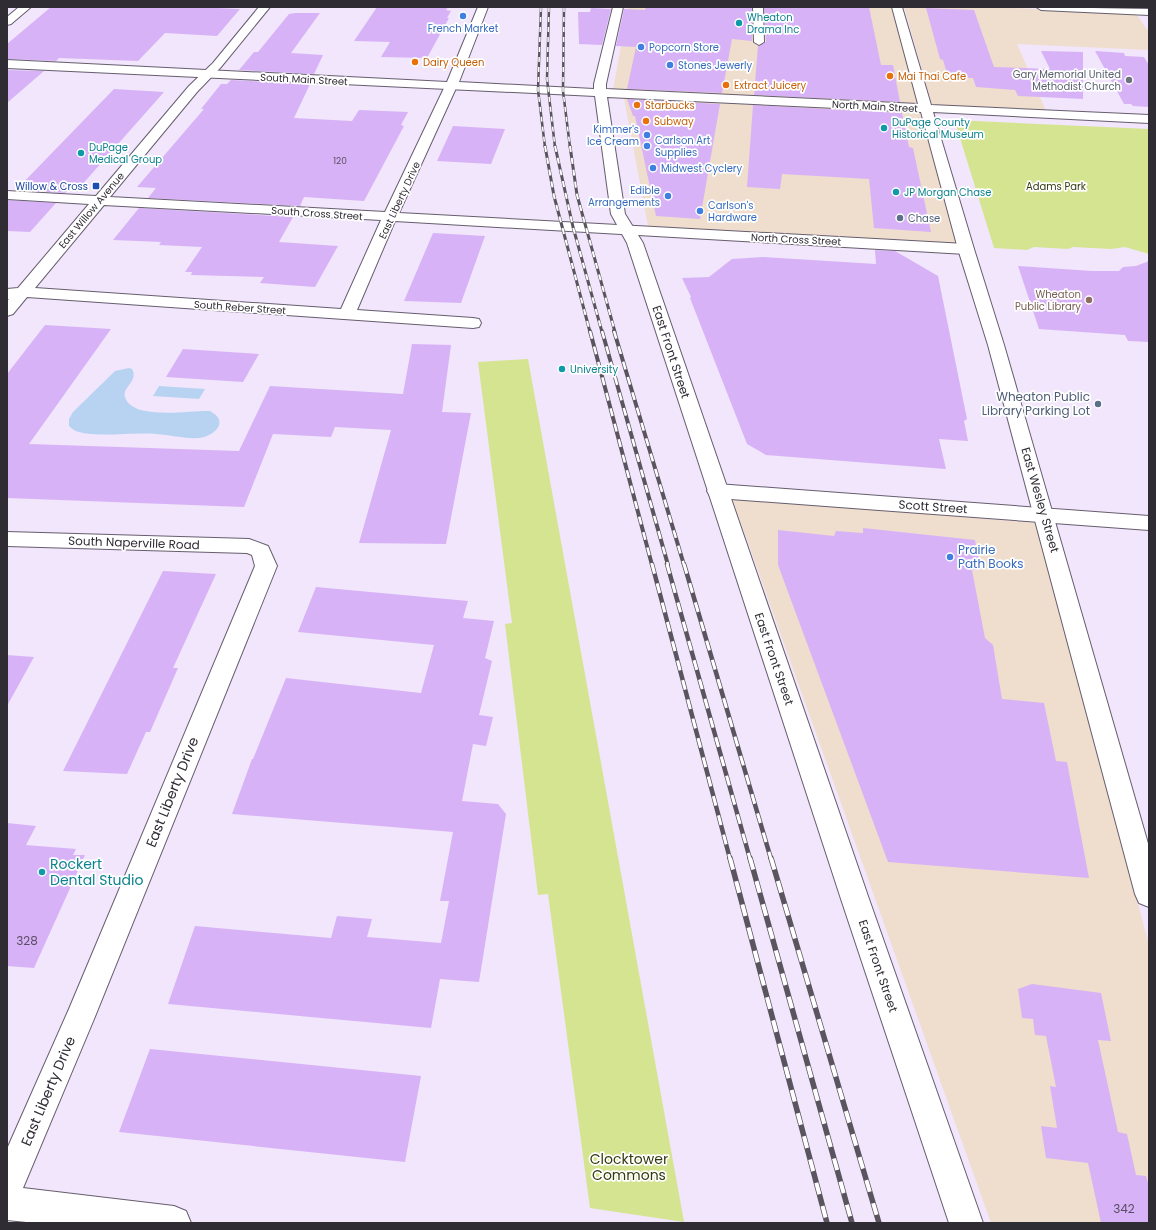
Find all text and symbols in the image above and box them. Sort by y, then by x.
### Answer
place label: Wheaton Drama Inc [747,10,799,37]
marker: French Market [458,11,468,21]
marker: Wheaton Drama Inc [734,18,744,28]
place label: French Market [428,21,499,36]
place label: Popcorn Store [649,40,719,55]
marker: Popcorn Store [636,42,646,52]
place label: Dairy Queen [423,55,484,70]
marker: Dairy Queen [410,57,420,67]
place label: Stones Jewerly [678,58,752,73]
marker: Stones Jewerly [665,60,675,70]
place label: Gary Memorial United Methodist Church [1013,67,1121,94]
place label: Mai Thai Cafe [898,69,966,84]
street label: South Main Street [260,70,348,89]
marker: Mai Thai Cafe [885,71,895,81]
marker: Gary Memorial United Methodist Church [1124,75,1134,85]
place label: Extract Juicery [734,78,807,93]
marker: Extract Juicery [721,80,731,90]
street label: North Main Street [832,97,919,116]
place label: Starbucks [645,98,695,113]
marker: Starbucks [632,100,642,110]
place label: Subway [654,114,694,129]
place label: DuPage County Historical Museum [892,115,984,142]
marker: Subway [641,116,651,126]
place label: Kimmer's Ice Cream [587,122,639,149]
marker: DuPage County Historical Museum [879,123,889,133]
marker: Kimmer's Ice Cream [642,130,652,140]
place label: Carlson Art Supplies [655,133,711,160]
place label: DuPage Medical Group [89,140,162,167]
marker: Carlson Art Supplies [642,141,652,151]
marker: DuPage Medical Group [76,148,86,158]
house number: 120 [333,155,347,167]
street label: East Liberty Drive [375,159,424,241]
place label: Midwest Cyclery [661,161,743,176]
marker: Midwest Cyclery [648,163,658,173]
street label: East Willow Avenue [55,169,128,252]
place label: Willow & Cross [15,179,88,194]
park label: Adams Park [1026,179,1087,194]
marker: Willow & Cross [91,181,101,191]
place label: Edible Arrangements [588,183,660,210]
place label: JP Morgan Chase [904,185,991,200]
marker: JP Morgan Chase [891,187,901,197]
marker: Edible Arrangements [663,191,673,201]
place label: Carlson's Hardware [708,198,757,225]
street label: South Cross Street [271,203,364,224]
marker: Carlson's Hardware [695,206,705,216]
place label: Chase [908,211,940,226]
marker: Chase [895,213,905,223]
street label: North Cross Street [751,230,842,249]
place label: Wheaton Public Library [1015,287,1081,314]
marker: Wheaton Public Library [1084,295,1094,305]
street label: South Reber Street [193,297,287,318]
street label: East Front Street [648,303,695,400]
place label: University [570,362,618,377]
marker: University [557,364,567,374]
place label: Wheaton Public Library Parking Lot [982,388,1090,419]
marker: Wheaton Public Library Parking Lot [1093,399,1103,409]
street label: East Wesley Street [1017,445,1064,555]
street label: Scott Street [898,496,968,517]
street label: South Naperville Road [68,532,200,553]
place label: Prairie Path Books [958,541,1023,572]
marker: Prairie Path Books [945,552,955,562]
street label: East Front Street [751,610,798,707]
street label: East Liberty Drive [141,734,203,850]
place label: Rockert Dental Studio [50,854,143,890]
marker: Rockert Dental Studio [37,867,47,877]
street label: East Front Street [855,917,902,1014]
house number: 328 [16,932,38,949]
street label: East Liberty Drive [16,1033,80,1149]
park label: Clocktower Commons [590,1149,668,1185]
house number: 342 [1113,1200,1135,1217]

